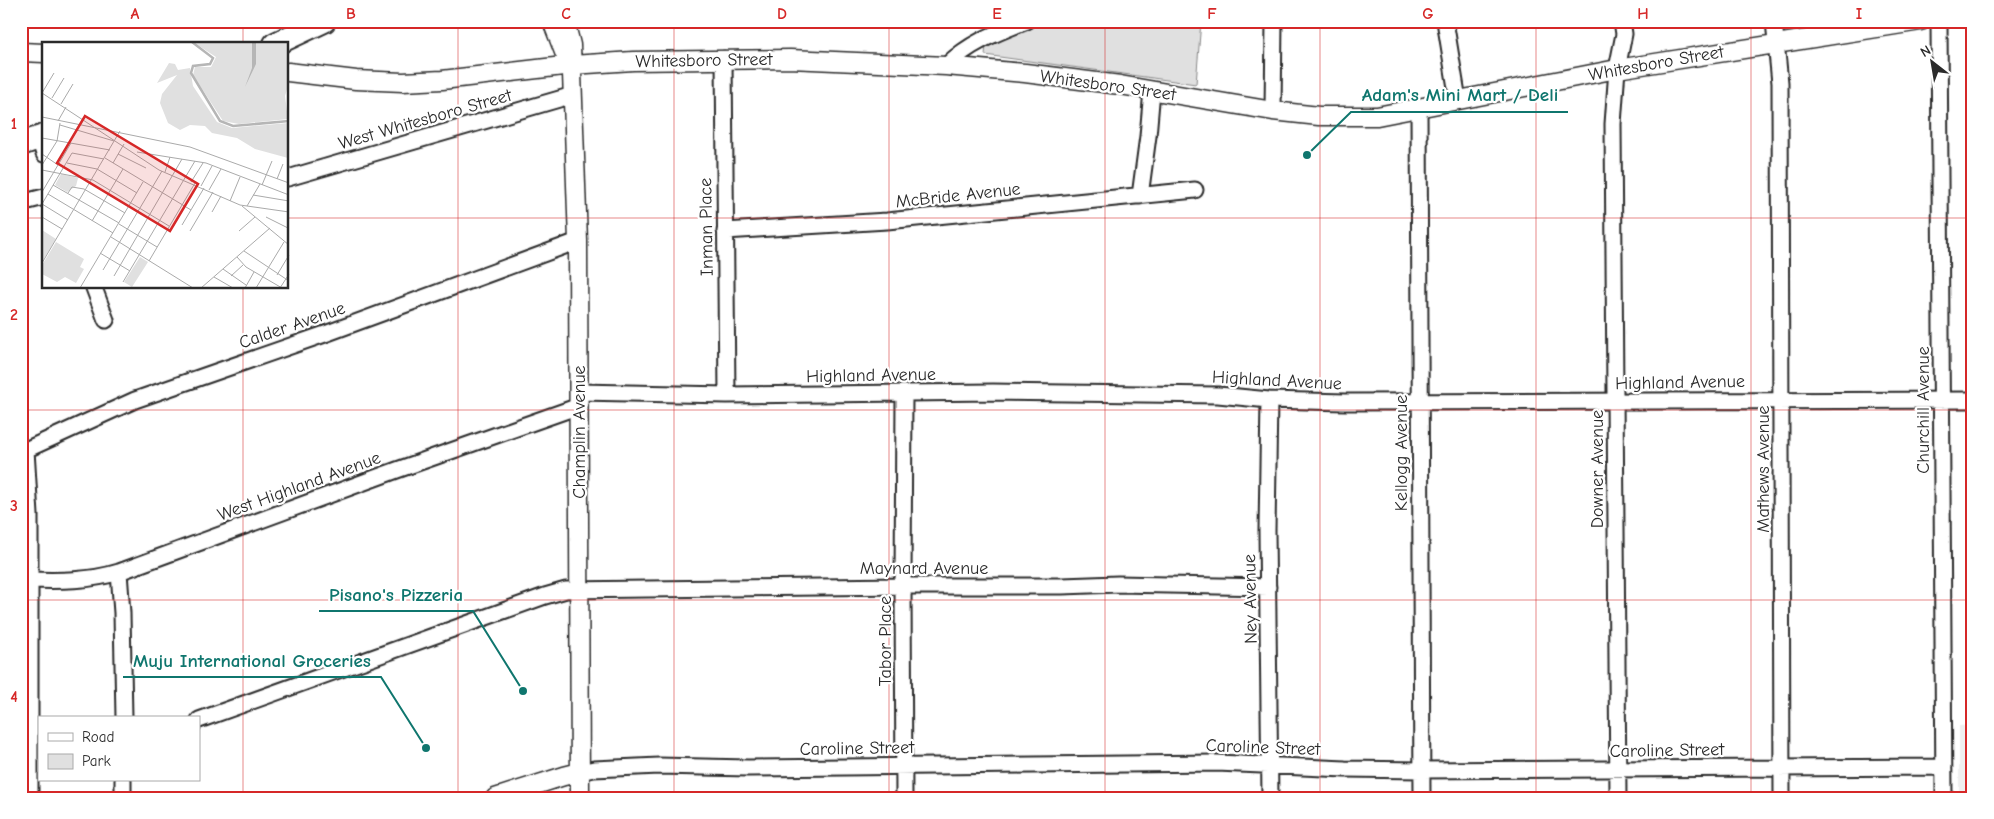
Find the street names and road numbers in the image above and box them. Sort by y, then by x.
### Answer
street label: Whitesboro Street [1587,41,1726,86]
street label: Whitesboro Street [635,49,774,72]
street label: Whitesboro Street [1039,66,1178,106]
street label: West Whitesboro Street [336,84,515,154]
street label: Inman Place [695,178,718,276]
street label: McBride Avenue [895,178,1022,213]
street label: Calder Avenue [236,298,348,353]
street label: Churchill Avenue [1913,346,1934,474]
street label: Highland Avenue [806,364,936,387]
street label: Champlin Avenue [569,365,590,499]
street label: Highland Avenue [1212,367,1342,394]
street label: Highland Avenue [1615,371,1745,394]
street label: Kellogg Avenue [1391,395,1412,511]
street label: Mathews Avenue [1753,405,1774,533]
street label: Downer Avenue [1587,410,1608,528]
street label: West Highland Avenue [215,447,384,526]
street label: Ney Avenue [1239,554,1262,644]
street label: Maynard Avenue [860,558,988,579]
street label: Tabor Place [875,596,896,686]
street label: Caroline Street [1205,735,1322,760]
street label: Caroline Street [799,737,915,760]
street label: Caroline Street [1609,739,1725,762]

